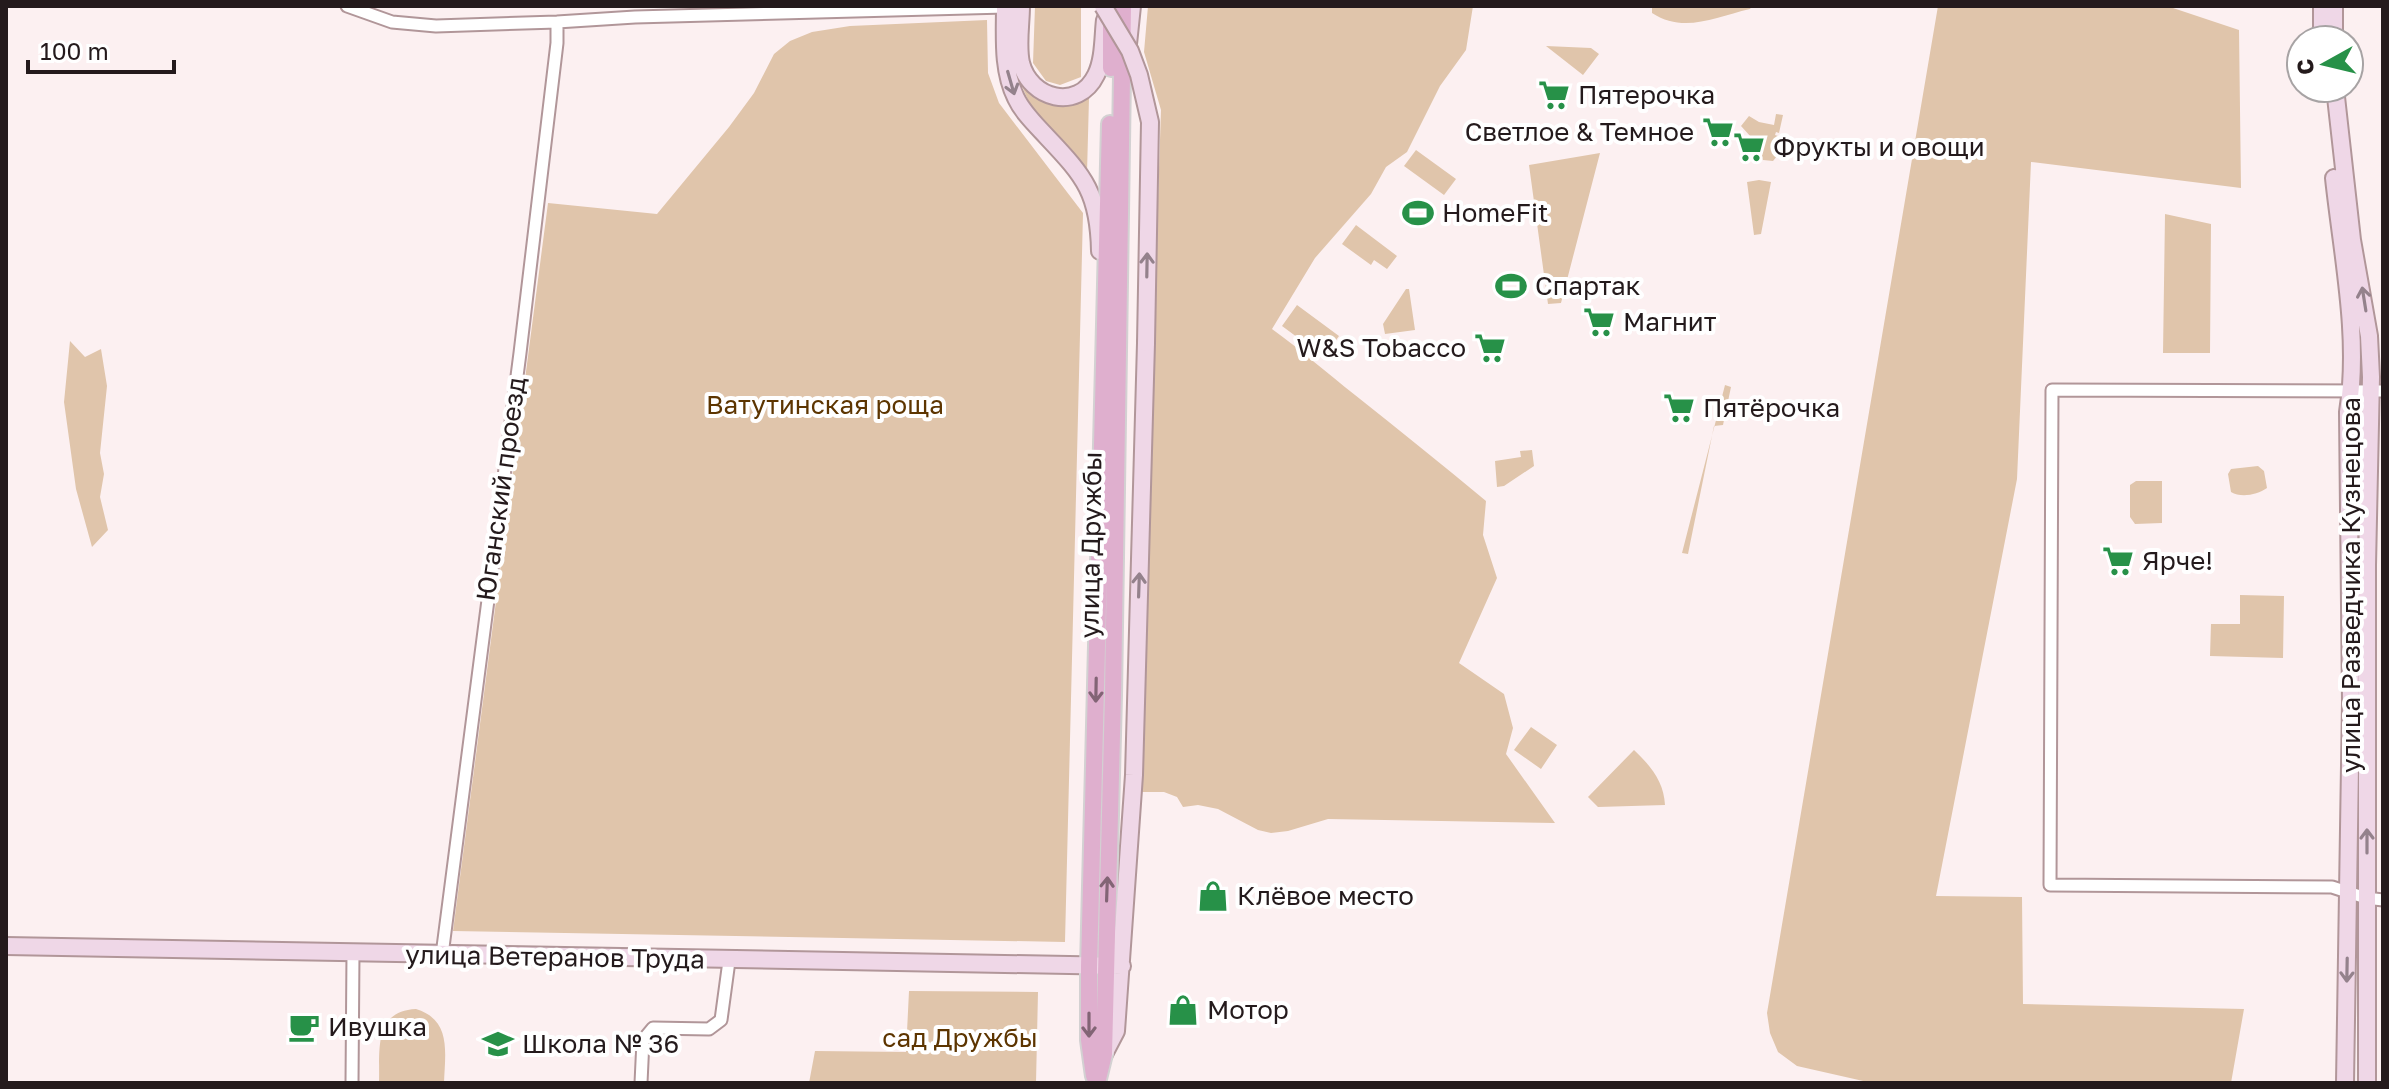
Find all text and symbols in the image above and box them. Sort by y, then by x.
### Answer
scale bar [28,24,174,74]
north arrow [2285,24,2365,104]
text: 100 m [40,36,109,65]
text: С [2290,57,2319,76]
one-way arrow [1004,70,1019,96]
supermarket icon: Пятерочка [1537,78,1571,112]
place label: Пятерочка [1578,79,1715,110]
supermarket icon: Светлое & Темное [1701,115,1735,149]
place label: Светлое & Темное [1465,116,1694,147]
supermarket icon: Фрукты и овощи [1732,130,1766,164]
place label: Фрукты и овощи [1773,131,1985,162]
sports icon: HomeFit [1401,196,1435,230]
place label: HomeFit [1442,197,1548,228]
one-way arrow [1139,252,1155,279]
sports icon: Спартак [1494,269,1528,303]
place label: Спартак [1535,270,1641,301]
one-way arrow [2356,287,2371,313]
supermarket icon: Магнит [1582,305,1616,339]
place label: Магнит [1623,306,1717,337]
supermarket icon: W&S Tobacco [1473,331,1507,365]
place label: W&S Tobacco [1296,332,1466,363]
street label: Юганский проезд [469,375,532,603]
park label: Ватутинская роща [706,389,944,420]
supermarket icon: Пятёрочка [1662,391,1696,425]
place label: Пятёрочка [1703,392,1840,423]
street label: улица Разведчика Кузнецова [2335,397,2366,773]
street label: улица Дружбы [1073,451,1108,639]
supermarket icon: Ярче! [2101,544,2135,578]
place label: Ярче! [2142,545,2213,576]
one-way arrow [1131,572,1146,599]
one-way arrow [1088,676,1104,703]
one-way arrow [2359,828,2375,855]
one-way arrow [1099,876,1114,903]
shop icon: Клёвое место [1196,879,1230,913]
place label: Клёвое место [1237,880,1414,911]
street label: улица Ветеранов Труда [405,938,705,975]
one-way arrow [2339,956,2355,983]
shop icon: Мотор [1166,993,1200,1027]
place label: Мотор [1207,994,1289,1025]
cafe icon: Ивушка [287,1010,321,1044]
place label: Ивушка [328,1011,427,1042]
one-way arrow [1081,1011,1097,1038]
park label: сад Дружбы [882,1022,1038,1053]
school or university icon: Школа № 36 [481,1027,515,1061]
place label: Школа № 36 [522,1028,679,1059]

